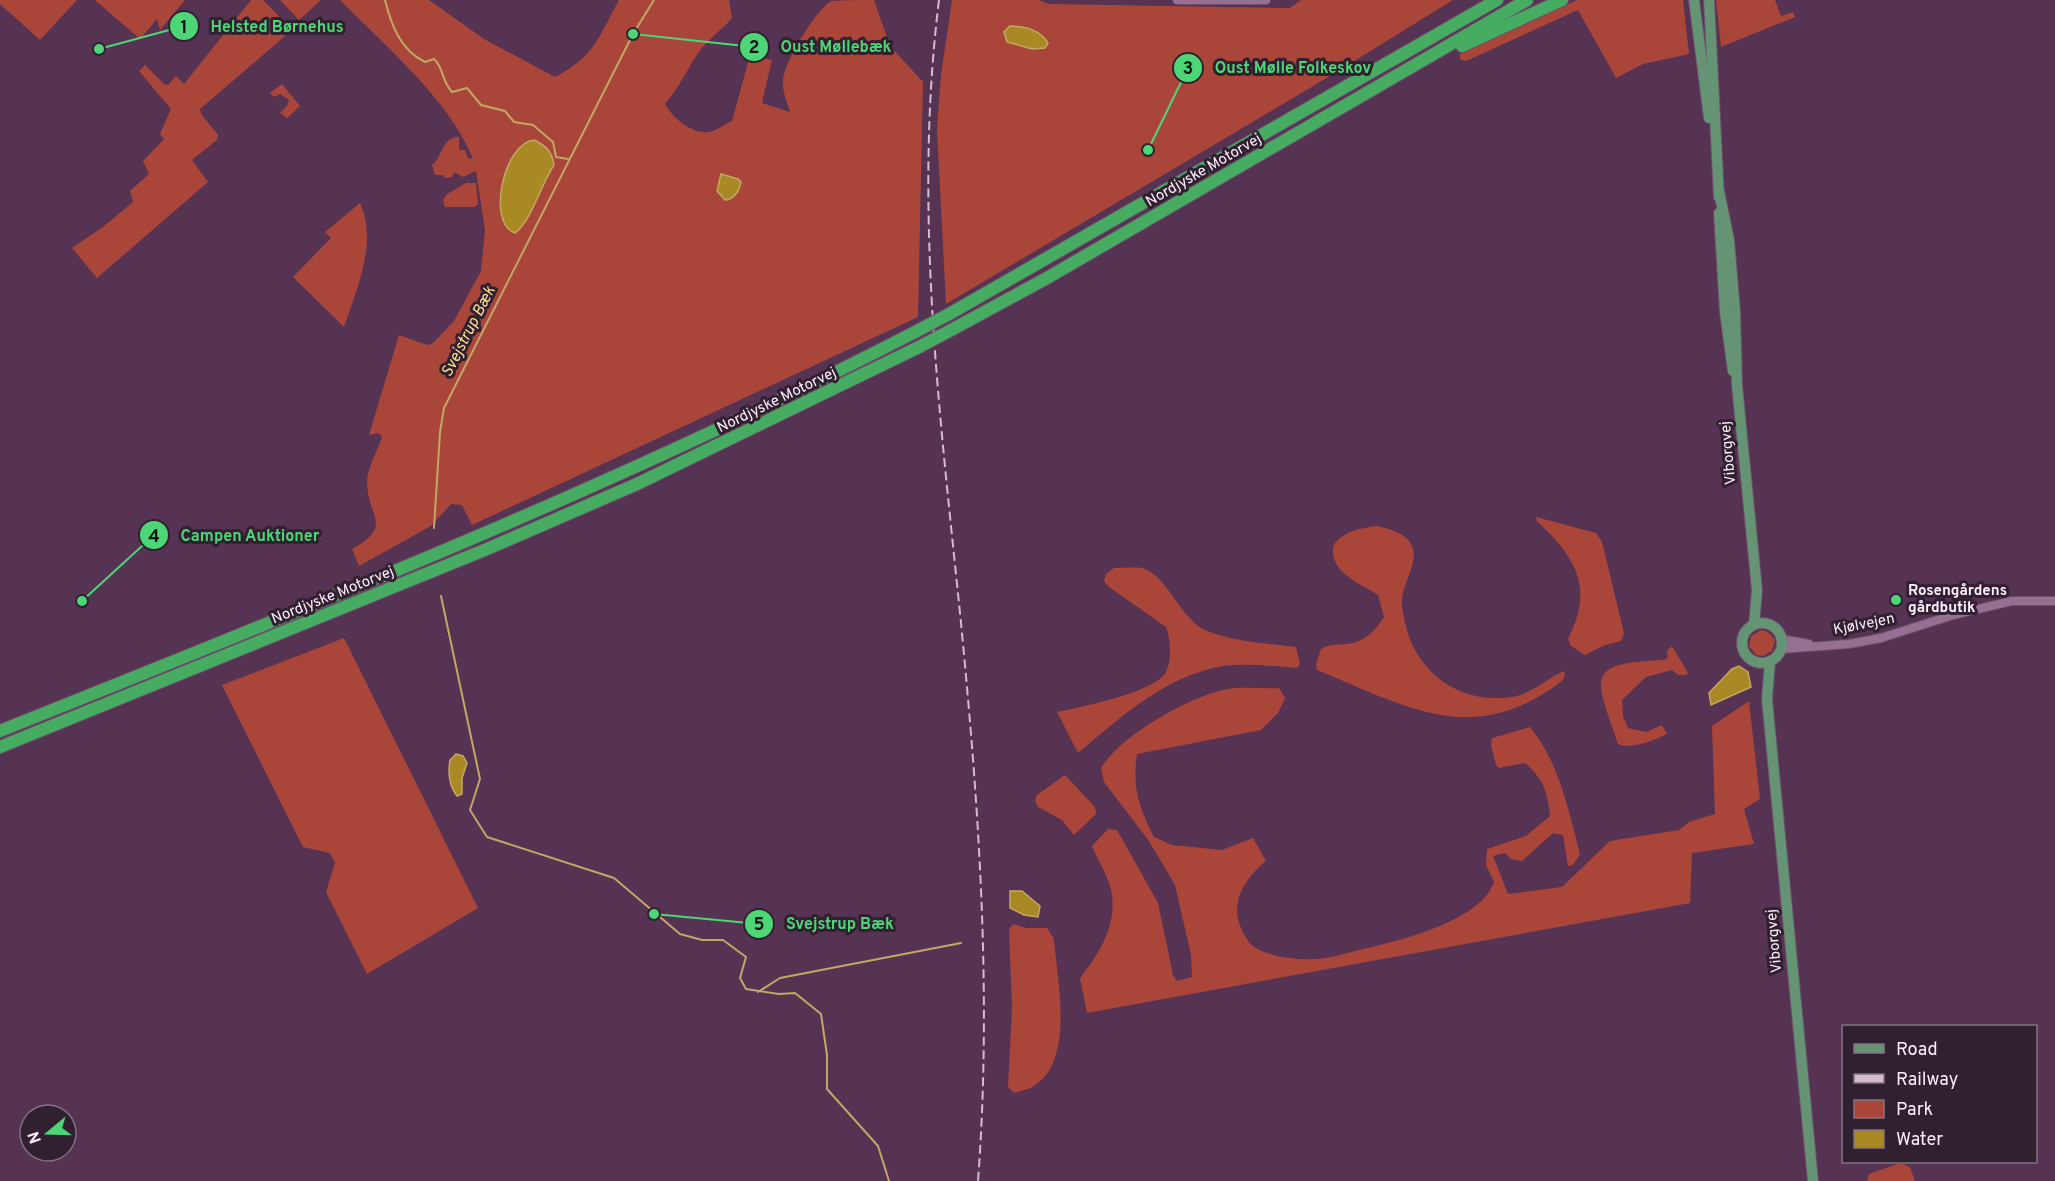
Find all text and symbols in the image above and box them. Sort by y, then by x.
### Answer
callout: Helsted Børnehus [169,9,356,43]
text: 1 [180,17,188,40]
text: Helsted Børnehus [210,18,344,38]
callout: Oust Møllebæk [739,30,904,64]
text: 2 [748,37,760,60]
text: Oust Møllebæk [780,38,892,58]
callout: Oust Mølle Folkeskov [1173,51,1383,85]
text: 3 [1183,58,1193,81]
text: Oust Mølle Folkeskov [1215,59,1371,79]
street label: Nordjyske Motorvej [1143,130,1265,212]
water label: Svejstrup Bæk [438,282,501,381]
street label: Nordjyske Motorvej [714,364,840,438]
street label: Viborgvej [1717,420,1741,486]
callout: Campen Auktioner [139,518,332,552]
text: 4 [148,526,160,549]
text: Campen Auktioner [181,527,320,547]
street label: Nordjyske Motorvej [269,563,397,629]
place label: Rosengårdens gårdbutik [1908,582,2007,618]
marker: Rosengårdens gårdbutik [1889,593,1903,607]
street label: Kjølvejen [1832,610,1896,640]
callout: Svejstrup Bæk [744,907,906,941]
street label: Viborgvej [1763,908,1787,974]
text: 5 [754,914,765,937]
text: Svejstrup Bæk [786,915,894,935]
legend [1842,1025,2037,1163]
text: Road [1896,1039,1938,1062]
text: Railway [1896,1069,1958,1092]
text: Park [1896,1099,1933,1122]
north arrow [18,1103,78,1163]
text: N [24,1129,47,1146]
text: Water [1896,1129,1943,1152]

